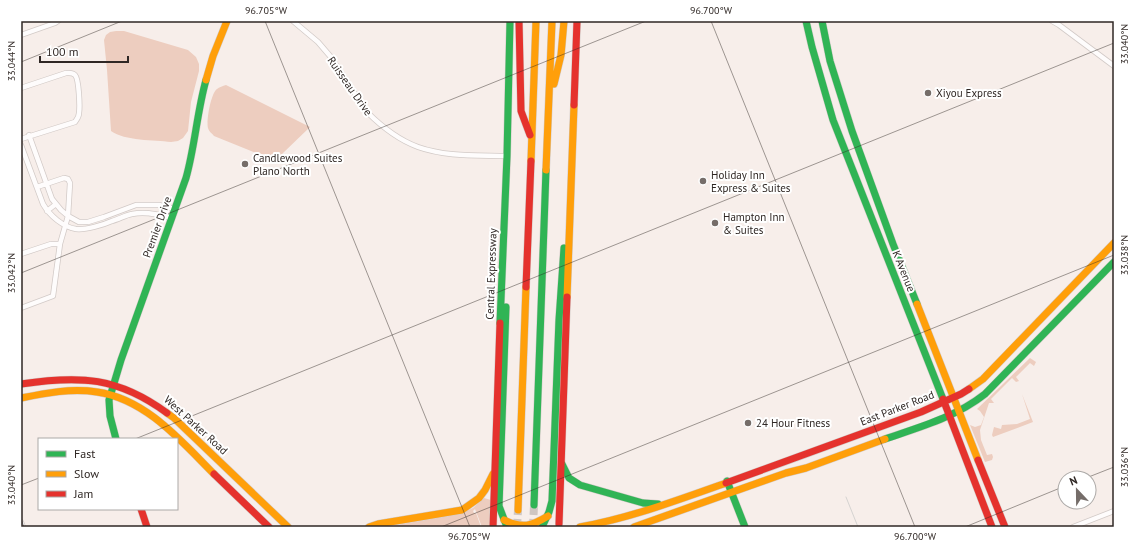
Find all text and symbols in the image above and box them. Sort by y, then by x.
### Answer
text: 96.705°W [245,4,288,17]
text: 96.700°W [690,4,733,17]
text: 33.040°N [1118,24,1131,64]
scale bar [40,38,128,64]
text: 33.044°N [5,41,18,81]
text: 100 m [46,44,79,59]
street label: Ruisseau Drive [324,54,376,119]
place label: Xiyou Express [936,86,1002,100]
marker: Xiyou Express [923,88,933,98]
place label: Candlewood Suites Plano North [253,151,343,178]
marker: Candlewood Suites Plano North [240,159,250,169]
place label: Holiday Inn Express & Suites [711,168,791,195]
marker: Holiday Inn Express & Suites [698,176,708,186]
street label: Premier Drive [139,194,175,259]
place label: Hampton Inn & Suites [723,210,784,237]
marker: Hampton Inn & Suites [710,218,720,228]
street label: Central Expressway [482,227,500,320]
text: 33.038°N [1118,235,1131,275]
street label: K Avenue [889,248,919,294]
text: 33.042°N [5,253,18,293]
street label: East Parker Road [858,387,936,429]
street label: West Parker Road [161,393,231,457]
place label: 24 Hour Fitness [756,416,830,430]
marker: 24 Hour Fitness [743,418,753,428]
legend [38,438,178,510]
text: Fast [74,446,95,461]
text: 33.036°N [1118,447,1131,487]
text: 33.040°N [5,465,18,505]
text: Slow [74,466,99,481]
north arrow [1057,470,1097,510]
text: N [1067,473,1079,489]
text: Jam [73,486,93,501]
text: 96.705°W [448,530,491,543]
text: 96.700°W [894,530,937,543]

